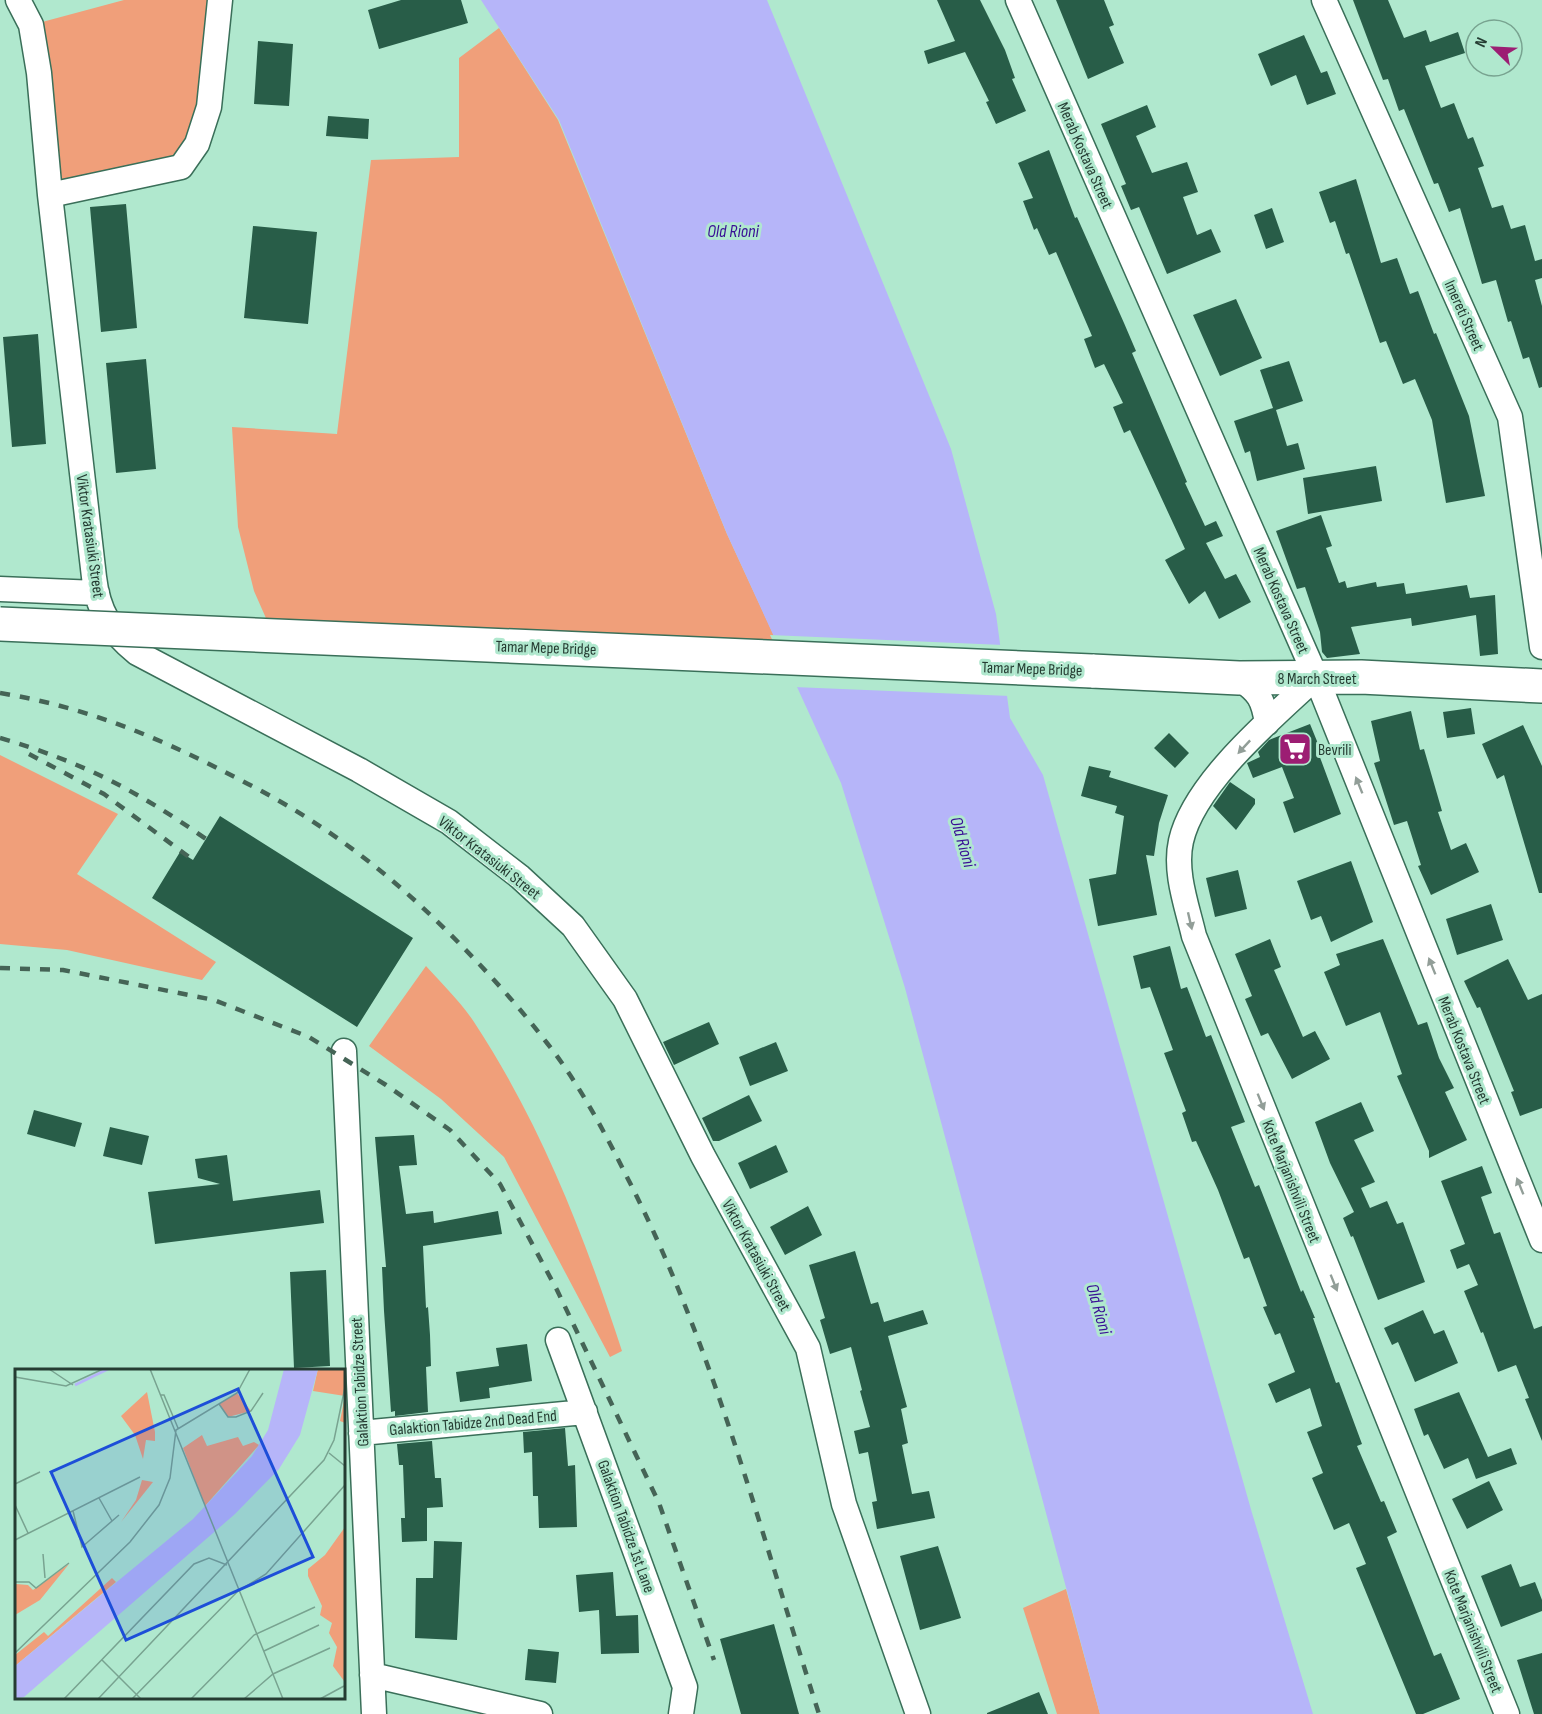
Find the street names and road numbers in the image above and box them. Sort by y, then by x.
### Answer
street label: Merab Kostava Street [1053,100,1117,212]
street label: Imereti Street [1440,278,1488,354]
street label: Viktor Kratasiuki Street [71,473,108,599]
street label: Merab Kostava Street [1249,545,1313,657]
street label: Tamar Mepe Bridge [495,637,597,660]
street label: Tamar Mepe Bridge [981,658,1083,681]
street label: 8 March Street [1277,670,1357,689]
street label: Viktor Kratasiuki Street [434,812,544,904]
street label: Merab Kostava Street [1433,994,1494,1107]
street label: Kote Marjanishvili Street [1257,1117,1324,1246]
street label: Viktor Kratasiuki Street [717,1197,794,1315]
street label: Galaktion Tabidze Street [348,1317,373,1447]
street label: Galaktion Tabidze 2nd Dead End [389,1407,558,1440]
street label: Galaktion Tabidze 1st Lane [593,1458,658,1595]
street label: Kote Marjanishvili Street [1439,1567,1506,1696]

